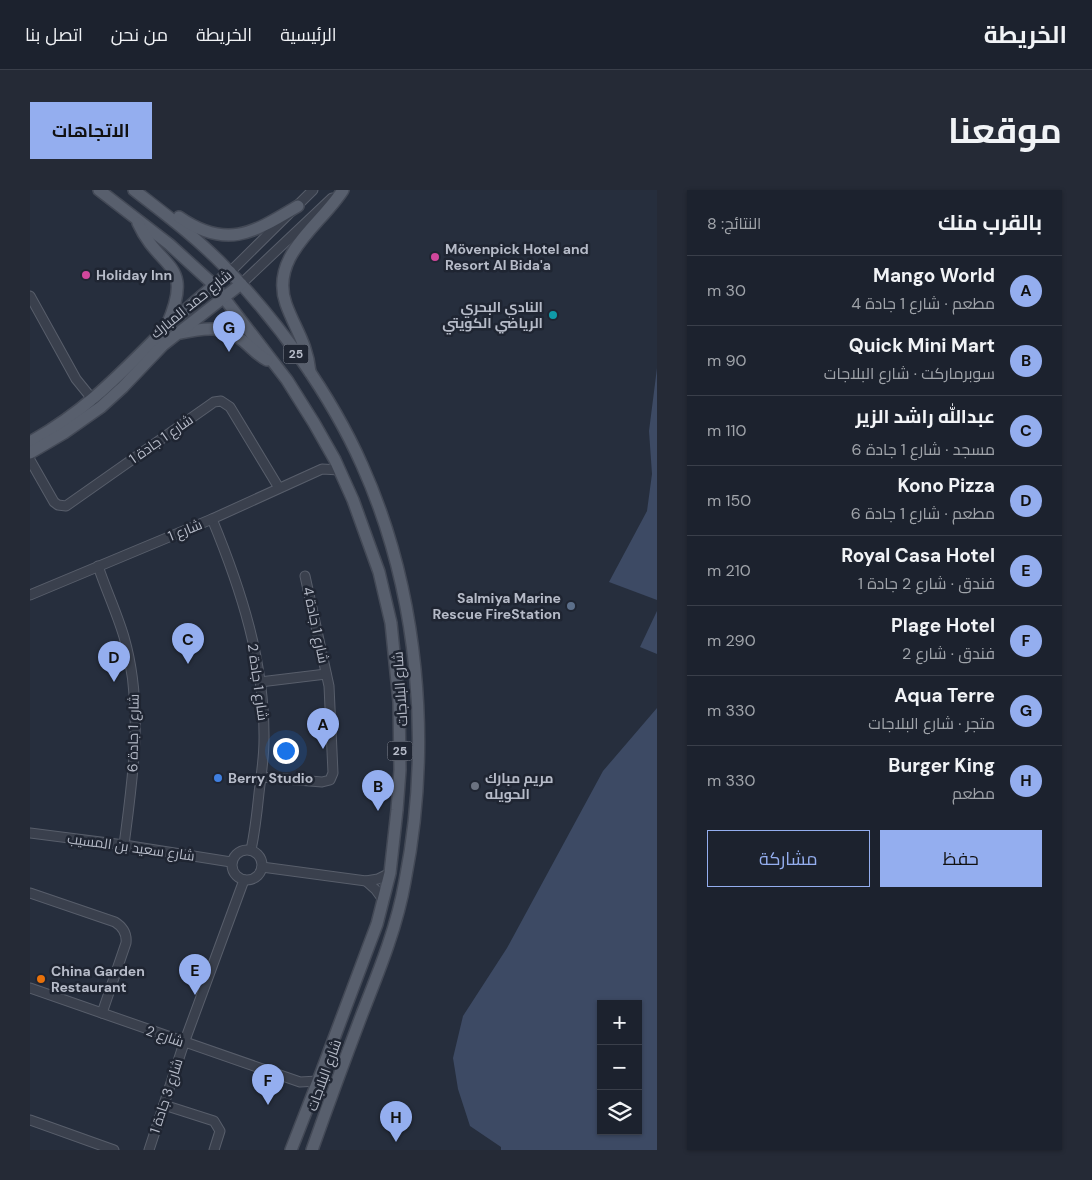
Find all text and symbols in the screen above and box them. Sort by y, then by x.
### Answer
text: الخريطة [984,19,1067,50]
text: اتصل بنا [25,23,83,47]
text: من نحن [111,23,168,47]
text: الخريطة [196,23,252,47]
text: الرئيسية [280,23,337,47]
button: الاتجاهات [30,102,152,159]
text: موقعنا [948,108,1062,154]
text: بالقرب منك [938,209,1042,237]
text: النتائج: 8 [707,213,761,234]
place label: Mövenpick Hotel and Resort Al Bida'a [445,240,589,274]
marker: Mövenpick Hotel and Resort Al Bida'a [429,251,441,263]
text: Mango World [873,263,995,288]
place label: Holiday Inn [96,266,172,284]
street label: شارع حمد المبارك [147,266,235,342]
marker: Holiday Inn [80,269,92,281]
text: 30 m [707,280,746,301]
text: A [1020,280,1032,301]
text: مطعم · شارع 1 جادة 4 [851,293,995,314]
place label: النادي البحري الرياضي الكويتي [442,298,543,335]
marker: النادي البحري الرياضي الكويتي [547,309,559,321]
pin: G [213,311,245,352]
text: Quick Mini Mart [849,333,995,358]
road number: 25 [284,344,308,363]
text: 90 m [707,350,747,371]
text: B [1021,350,1031,371]
text: سوبرماركت · شارع البلاجات [824,363,995,384]
text: عبدالله راشد الزير [856,404,995,429]
street label: شارع 1 جادة 1 [126,410,196,468]
text: 110 m [707,420,746,441]
text: C [1020,420,1032,441]
text: مسجد · شارع 1 جادة 6 [852,439,995,460]
text: Kono Pizza [897,473,995,498]
text: 150 m [707,490,751,511]
text: D [1020,490,1032,511]
text: مطعم · شارع 1 جادة 6 [851,503,995,524]
street label: شارع 1 [165,515,205,545]
text: Royal Casa Hotel [841,543,995,568]
text: 210 m [707,560,751,581]
text: E [1021,560,1031,581]
text: فندق · شارع 2 جادة 1 [858,573,995,594]
street label: شارع 1 جادة 4 [299,585,333,665]
place label: Salmiya Marine Rescue FireStation [432,589,561,623]
marker: Salmiya Marine Rescue FireStation [565,600,577,612]
text: Plage Hotel [891,613,995,638]
pin: C [172,623,204,664]
text: 290 m [707,630,756,651]
text: F [1022,630,1030,651]
pin: D [98,641,130,682]
street label: شارع 1 جادة 2 [244,642,272,722]
text: فندق · شارع 2 [902,643,995,664]
street label: شارع البلاجات [388,651,412,727]
text: Aqua Terre [894,683,995,708]
street label: شارع 1 جادة 6 [123,694,143,772]
text: 330 m [707,700,755,721]
text: G [1020,700,1032,721]
pin: A [307,708,339,749]
text: متجر · شارع البلاجات [868,713,995,734]
your location [273,738,299,764]
road number: 25 [388,742,412,760]
text: Burger King [888,753,995,778]
place label: Berry Studio [228,769,313,787]
place label: مريم مبارك الحويله [485,769,554,803]
pin: B [362,770,394,811]
text: 330 m [707,770,755,791]
text: H [1020,770,1032,791]
marker: Berry Studio [212,772,224,784]
marker: مريم مبارك الحويله [469,780,481,792]
text: مطعم [952,783,995,804]
street label: شارع سعيد بن المسيب [66,829,196,865]
button: مشاركة [707,830,870,887]
button: حفظ [880,830,1042,887]
pin: E [179,954,211,995]
place label: China Garden Restaurant [51,962,145,996]
marker: China Garden Restaurant [35,973,47,985]
map controls [597,1000,642,1135]
button: + [597,1000,642,1045]
street label: شارع 2 [144,1021,186,1051]
street label: شارع البلاجات [303,1037,345,1113]
button: − [597,1045,642,1090]
street label: شارع 3 جادة 1 [145,1056,187,1136]
pin: F [252,1064,284,1105]
button: layers [597,1090,642,1135]
pin: H [380,1101,412,1142]

